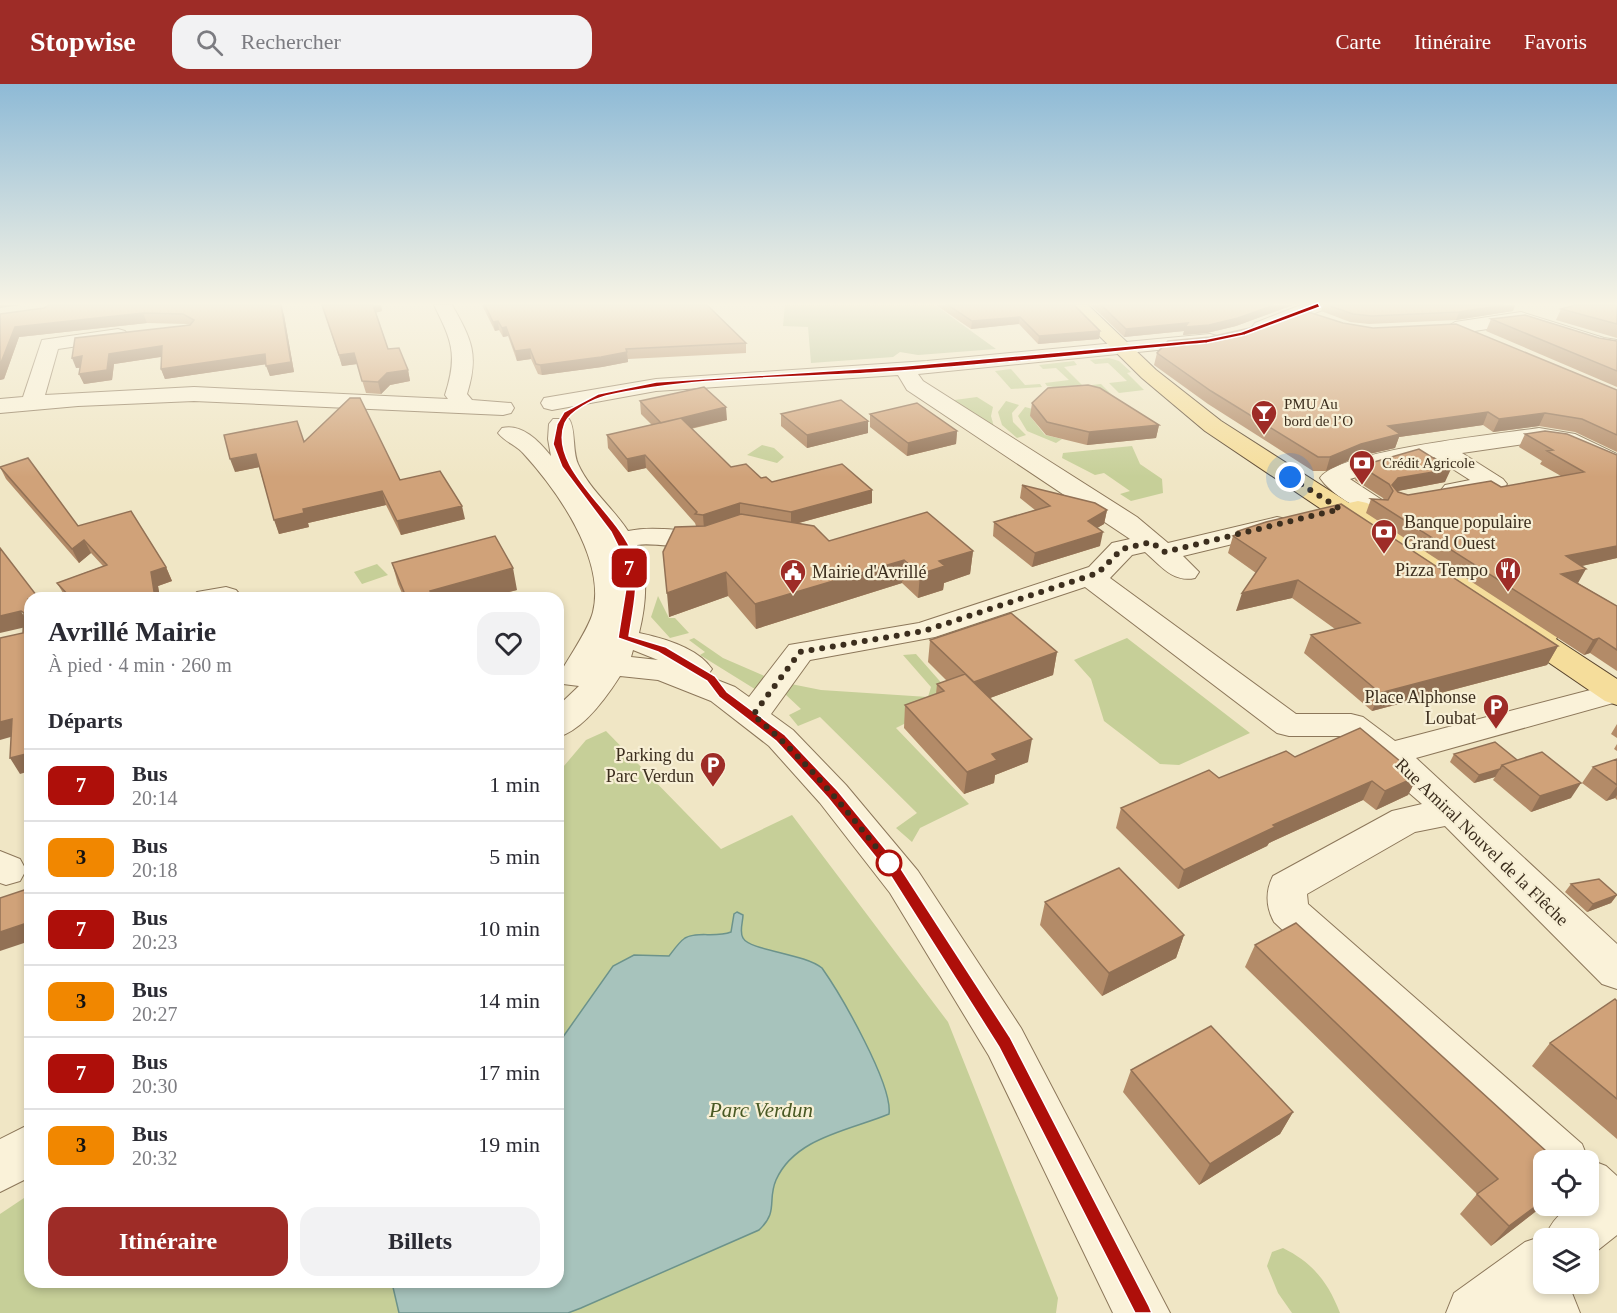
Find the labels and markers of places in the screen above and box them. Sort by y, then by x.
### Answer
place label: PMU Au bord de l’O [1284,396,1353,429]
bar icon: PMU Au bord de l’O [1249,398,1279,436]
bank icon: Crédit Agricole [1347,448,1377,486]
place label: Crédit Agricole [1382,455,1475,471]
place label: Banque populaire Grand Ouest [1404,512,1531,553]
bank icon: Banque populaire Grand Ouest [1369,517,1399,555]
restaurant icon: Pizza Tempo [1493,555,1523,593]
public building icon: Mairie d'Avrillé [778,557,808,595]
place label: Pizza Tempo [1395,560,1488,580]
place label: Mairie d'Avrillé [812,562,926,582]
place label: Place Alphonse Loubat [1365,687,1476,728]
parking icon: Place Alphonse Loubat [1481,692,1511,730]
place label: Parking du Parc Verdun [606,745,694,786]
parking icon: Parking du Parc Verdun [698,750,728,788]
unlabelled marker [876,850,902,876]

